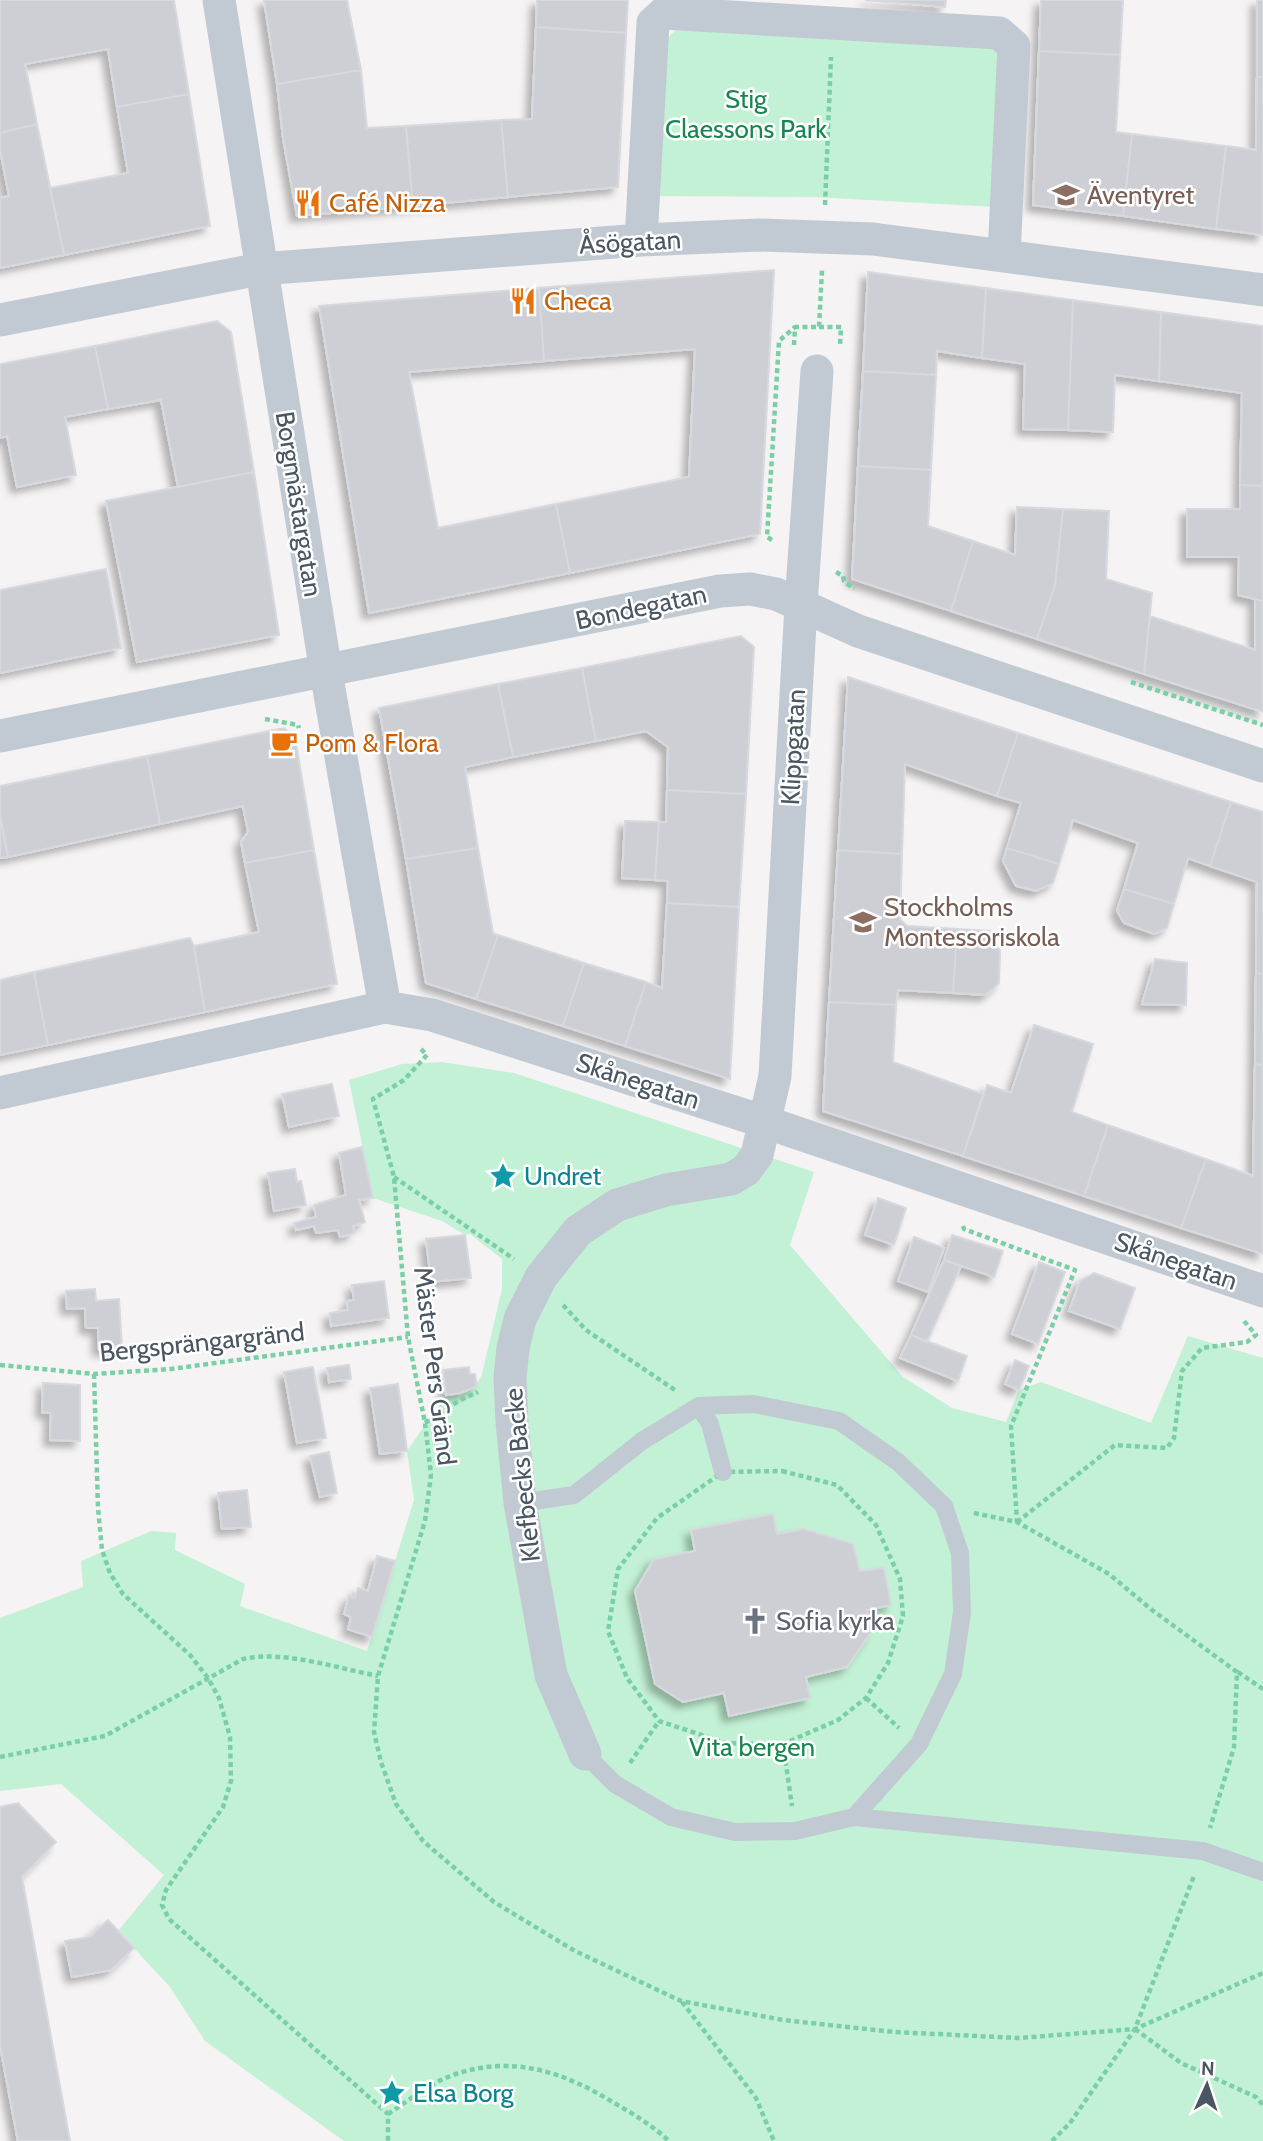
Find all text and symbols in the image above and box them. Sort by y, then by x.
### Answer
park label: Stig Claessons Park [665,83,827,145]
place label: Äventyret [1087,179,1194,211]
school or university icon: Äventyret [1051,180,1081,210]
place label: Café Nizza [329,187,446,219]
restaurant icon: Café Nizza [293,188,323,218]
street label: Åsögatan [578,223,682,261]
place label: Checa [544,285,612,317]
restaurant icon: Checa [508,286,538,316]
street label: Borgmästargatan [269,409,329,599]
street label: Bondegatan [573,578,709,636]
street label: Klippgatan [774,688,812,806]
place label: Pom & Flora [305,727,439,759]
cafe icon: Pom & Flora [269,728,299,758]
place label: Stockholms Montessoriskola [884,891,1060,953]
school or university icon: Stockholms Montessoriskola [848,907,878,937]
street label: Skånegatan [572,1046,704,1116]
place label: Undret [524,1160,602,1192]
place icon: Undret [488,1161,518,1191]
street label: Skånegatan [1110,1225,1242,1297]
street label: Mäster Pers Gränd [407,1265,463,1467]
street label: Bergsprängargränd [98,1315,306,1369]
street label: Klefbecks Backe [497,1386,547,1564]
place label: Sofia kyrka [776,1605,895,1637]
church icon: Sofia kyrka [740,1606,770,1636]
park label: Vita bergen [689,1731,815,1763]
north arrow [1172,2050,1242,2120]
text: N [1201,2057,1215,2080]
place label: Elsa Borg [413,2077,515,2109]
place icon: Elsa Borg [377,2078,407,2108]

